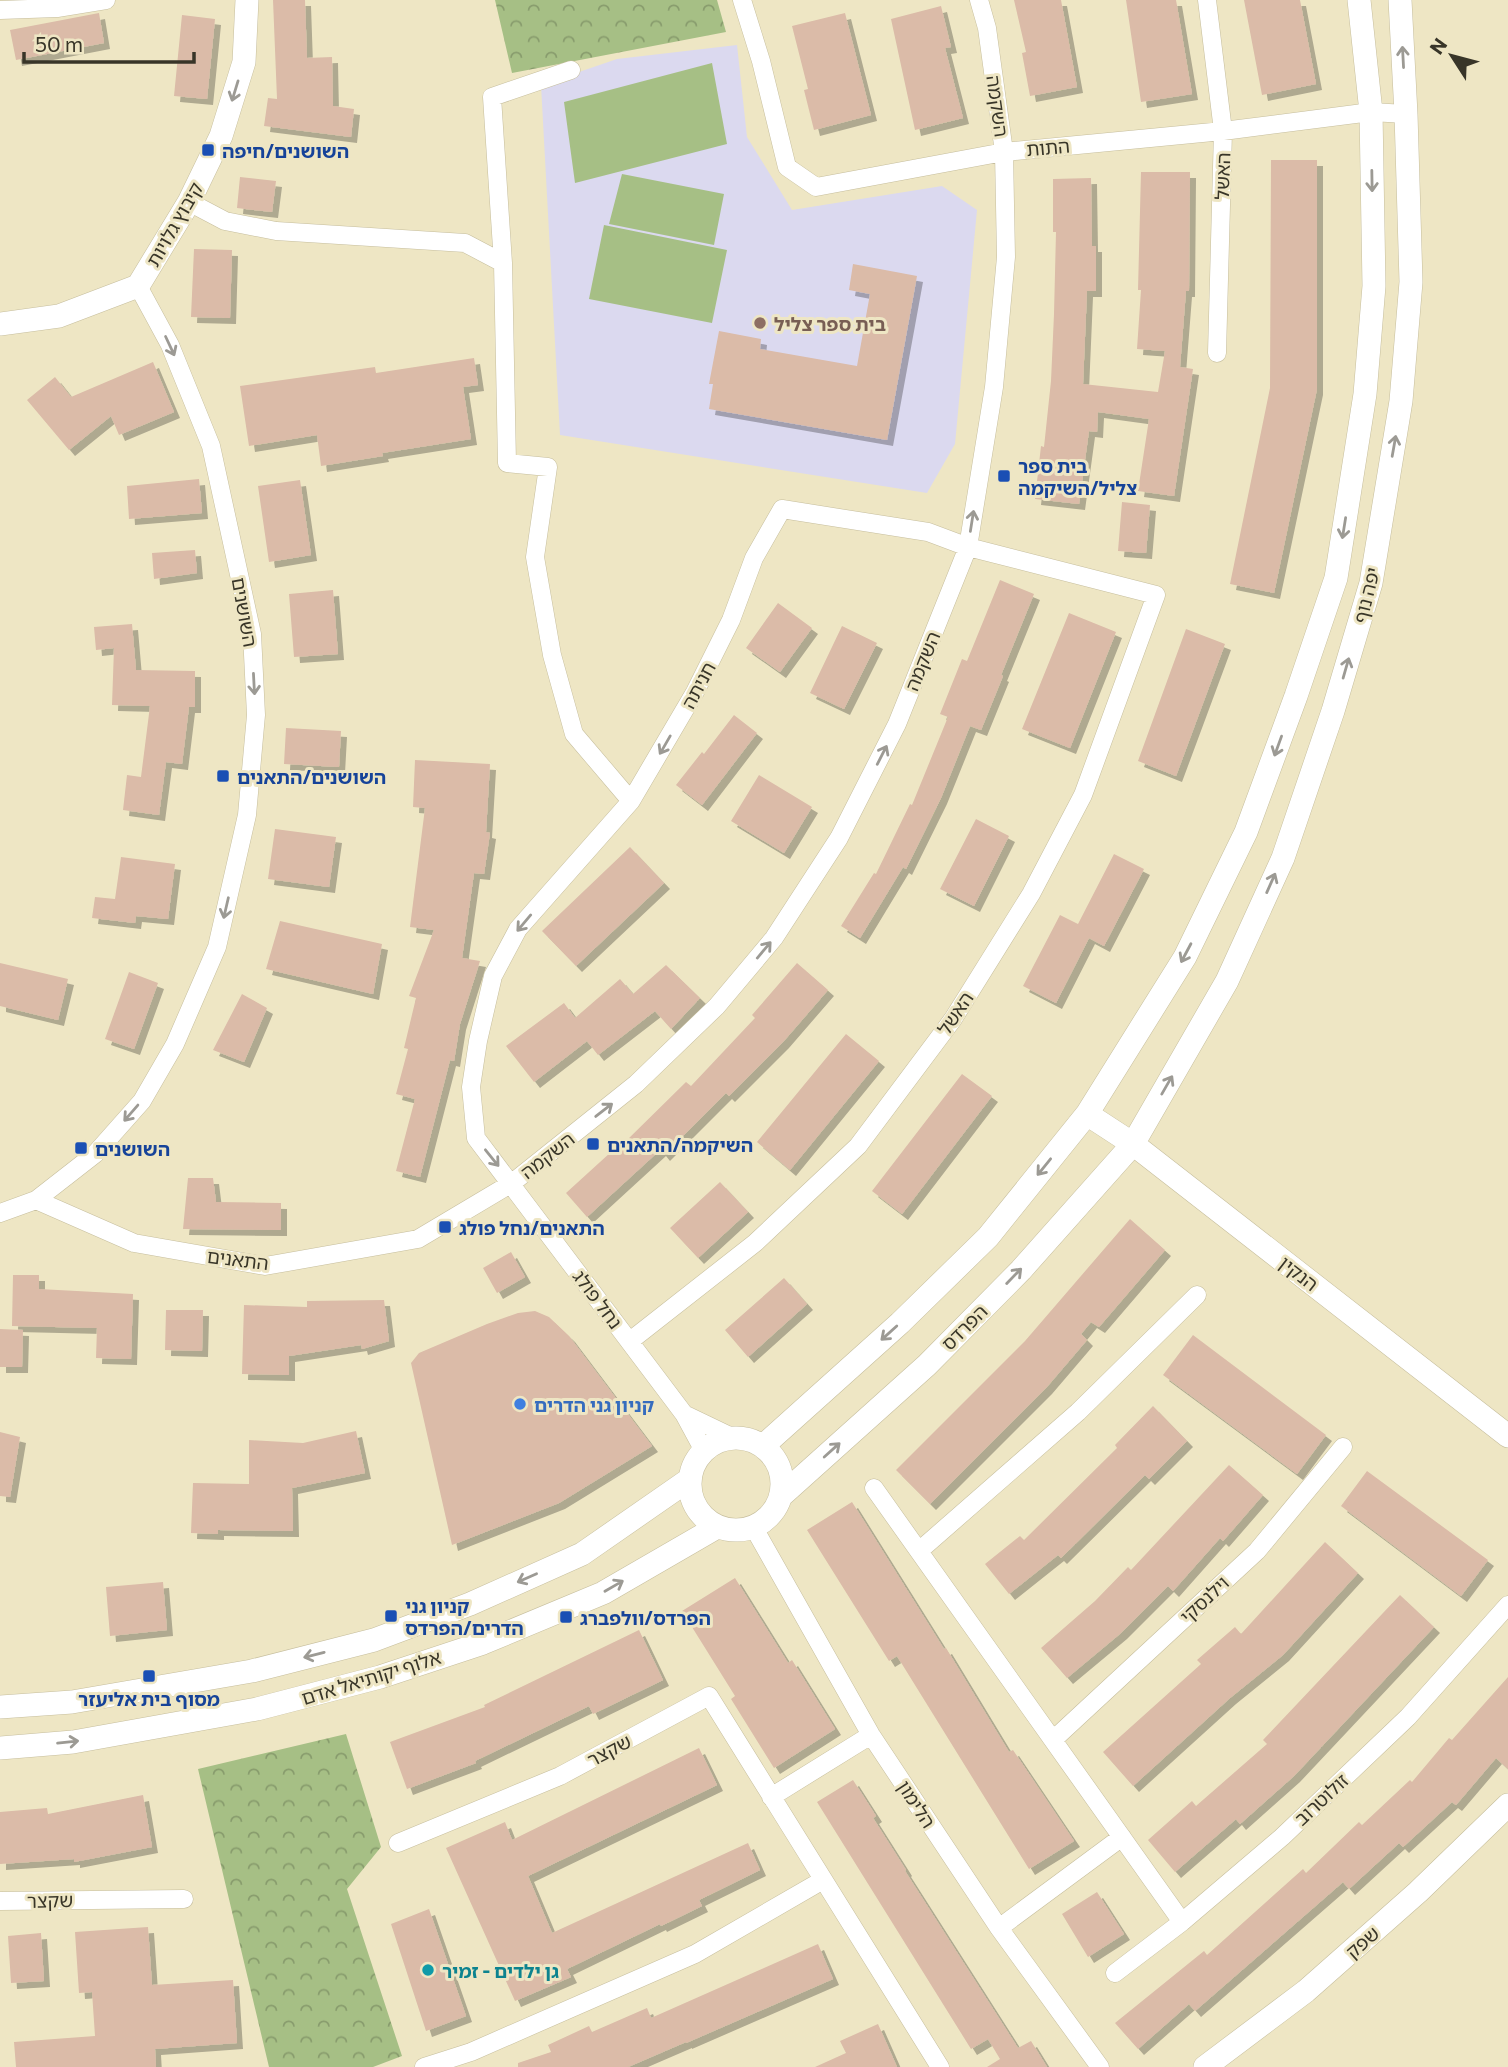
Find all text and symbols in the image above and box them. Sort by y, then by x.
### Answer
scale bar [24,21,194,65]
north arrow [1417,21,1487,91]
text: 50 m [35,31,83,56]
text: N [1424,33,1451,58]
one-way arrow [1396,46,1409,69]
street label: השקמה [982,74,1014,138]
one-way arrow [227,80,240,102]
street label: התות [1025,134,1071,160]
place label: השושנים/חיפה [222,139,349,162]
marker: השושנים/חיפה [200,142,216,158]
street label: האשל [1210,152,1234,200]
one-way arrow [1365,169,1379,192]
street label: קיבוץ גלויות [141,178,207,270]
place label: בית ספר צליל [774,312,886,335]
marker: בית ספר צליל [752,315,768,331]
one-way arrow [164,335,177,356]
one-way arrow [1388,435,1401,458]
place label: בית ספר צליל/השיקמה [1018,454,1137,499]
marker: בית ספר צליל/השיקמה [996,468,1012,484]
one-way arrow [966,510,979,533]
one-way arrow [1337,517,1350,539]
street label: יפה נוף [1348,565,1384,625]
street label: השושנים [228,575,262,649]
street label: השקמה [900,628,944,694]
one-way arrow [1340,657,1353,679]
street label: חניתה [676,658,720,712]
one-way arrow [248,672,261,695]
one-way arrow [1271,734,1283,756]
one-way arrow [658,735,672,755]
one-way arrow [875,745,889,766]
place label: השושנים/התאנים [237,765,386,788]
marker: השושנים/התאנים [215,768,231,784]
one-way arrow [1265,873,1279,894]
one-way arrow [218,896,232,919]
one-way arrow [516,914,532,932]
one-way arrow [757,941,772,959]
one-way arrow [1179,942,1192,963]
street label: האשל [932,987,978,1039]
one-way arrow [1160,1075,1174,1095]
one-way arrow [594,1103,613,1118]
one-way arrow [123,1104,139,1122]
street label: השקמה [515,1127,579,1183]
place label: השיקמה/התאנים [607,1133,753,1156]
marker: השיקמה/התאנים [585,1136,601,1152]
place label: השושנים [95,1137,170,1160]
marker: השושנים [73,1140,89,1156]
one-way arrow [485,1149,500,1167]
one-way arrow [1036,1158,1051,1176]
place label: התאנים/נחל פולג [459,1216,605,1239]
marker: התאנים/נחל פולג [437,1219,453,1235]
street label: התאנים [206,1244,270,1274]
street label: הנקין [1275,1251,1323,1295]
street label: נחל פולג [569,1265,627,1333]
one-way arrow [1006,1268,1023,1285]
street label: הפרדס [936,1299,992,1355]
one-way arrow [880,1325,898,1341]
place label: קניון גני הדרים [534,1393,654,1416]
marker: קניון גני הדרים [512,1396,528,1412]
one-way arrow [823,1442,841,1458]
street label: וילנסקי [1175,1571,1233,1627]
one-way arrow [517,1572,538,1585]
one-way arrow [603,1579,624,1592]
place label: קניון גני הדרים/הפרדס [405,1594,524,1639]
place label: הפרדס/וולפברג [580,1606,711,1629]
marker: קניון גני הדרים/הפרדס [383,1608,399,1624]
marker: הפרדס/וולפברג [558,1609,574,1625]
street label: אלוף יקותיאל אדם [298,1645,444,1709]
one-way arrow [303,1649,326,1663]
marker: מסוף בית אליעזר [141,1668,157,1684]
place label: מסוף בית אליעזר [78,1687,220,1710]
street label: שקצר [583,1729,635,1771]
one-way arrow [56,1736,79,1749]
street label: זולוטרוב [1289,1768,1353,1830]
street label: הלימון [893,1776,941,1832]
street label: שקצר [27,1888,73,1912]
street label: שפק [1340,1921,1384,1963]
place label: גן ילדים - זמיר [442,1959,559,1982]
marker: גן ילדים - זמיר [420,1962,436,1978]

